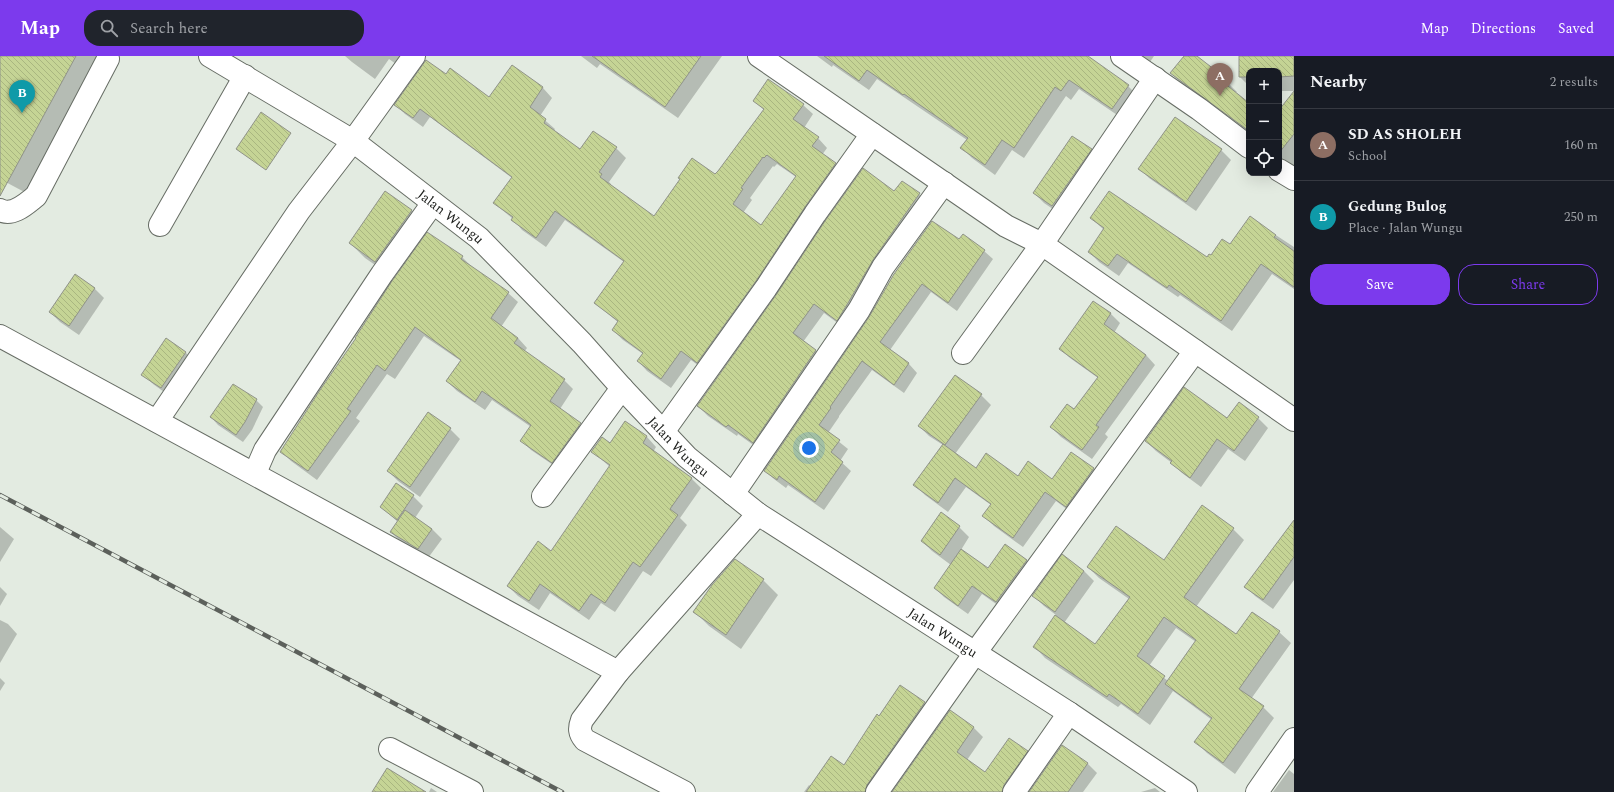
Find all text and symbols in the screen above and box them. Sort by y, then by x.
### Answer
search box [84,10,364,46]
text: Map [20,14,60,43]
icon: search [98,17,120,39]
text: Search here [130,17,208,40]
text: Map [1421,18,1449,39]
text: Directions [1471,18,1536,39]
text: Saved [1558,18,1594,39]
pin: A [1207,63,1233,96]
map controls [1246,68,1282,176]
button: + [1246,68,1282,104]
text: Nearby [1310,69,1366,95]
text: 2 results [1550,72,1598,92]
pin: B [9,80,35,113]
button: − [1246,104,1282,140]
text: SD AS SHOLEH [1348,123,1462,146]
text: A [1318,135,1328,155]
text: 160 m [1564,135,1598,155]
button: locate [1246,140,1282,176]
text: School [1348,146,1387,166]
street label: Jalan Wungu [413,184,489,249]
text: Gedung Bulog [1348,195,1447,218]
text: B [1318,207,1328,227]
text: 250 m [1564,207,1598,227]
text: Place · Jalan Wungu [1348,218,1463,238]
button: Save [1310,264,1450,305]
button: Share [1458,264,1598,305]
street label: Jalan Wungu [643,411,714,482]
your location [799,438,819,458]
street label: Jalan Wungu [903,602,982,663]

